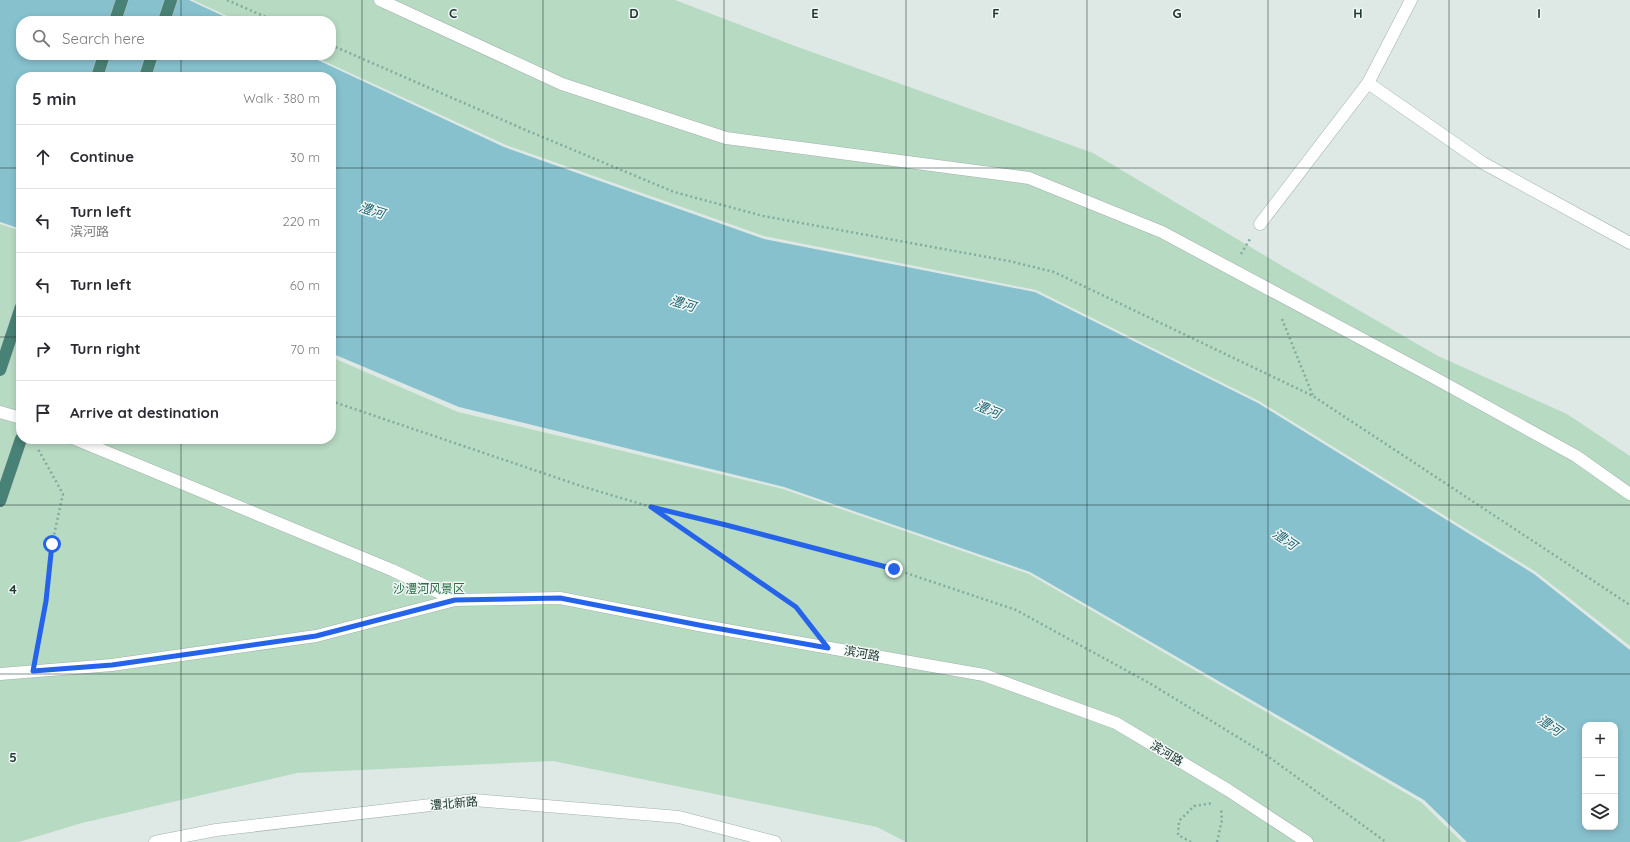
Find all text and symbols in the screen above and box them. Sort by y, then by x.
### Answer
text: C [449,5,457,21]
text: D [629,5,639,21]
text: E [811,5,819,21]
text: F [992,5,1000,21]
text: G [1172,5,1182,21]
text: H [1353,5,1363,21]
text: I [1537,5,1541,21]
search box [16,16,336,60]
icon: search [30,27,52,49]
text: Search here [62,29,145,48]
text: 5 min [32,88,76,109]
text: Walk · 380 m [243,90,320,106]
icon: ahead [32,146,54,168]
text: Continue [70,147,134,166]
text: 30 m [290,149,320,165]
water label: 澧河 [357,199,390,222]
text: Turn left [70,202,132,221]
icon: left [32,210,54,232]
text: 220 m [282,213,320,229]
text: 滨河路 [70,223,109,239]
icon: left [32,274,54,296]
text: Turn left [70,275,132,294]
text: 60 m [290,277,320,293]
water label: 澧河 [668,292,701,315]
icon: right [32,338,54,360]
text: Turn right [70,339,141,358]
text: 70 m [290,341,320,357]
water label: 澧河 [973,397,1006,423]
icon: arrive [32,402,54,424]
text: Arrive at destination [70,403,219,422]
water label: 澧河 [1270,525,1303,555]
route start [43,535,61,553]
route end [885,560,903,578]
text: 4 [9,581,17,597]
park label: 沙澧河风景区 [393,581,465,596]
street label: 滨河路 [843,642,881,664]
water label: 澧河 [1535,711,1568,741]
map controls [1582,722,1618,830]
button: + [1582,722,1618,758]
street label: 滨河路 [1148,737,1186,769]
text: 5 [9,749,17,765]
button: − [1582,758,1618,794]
street label: 澧北新路 [429,793,479,813]
button: layers [1582,794,1618,830]

